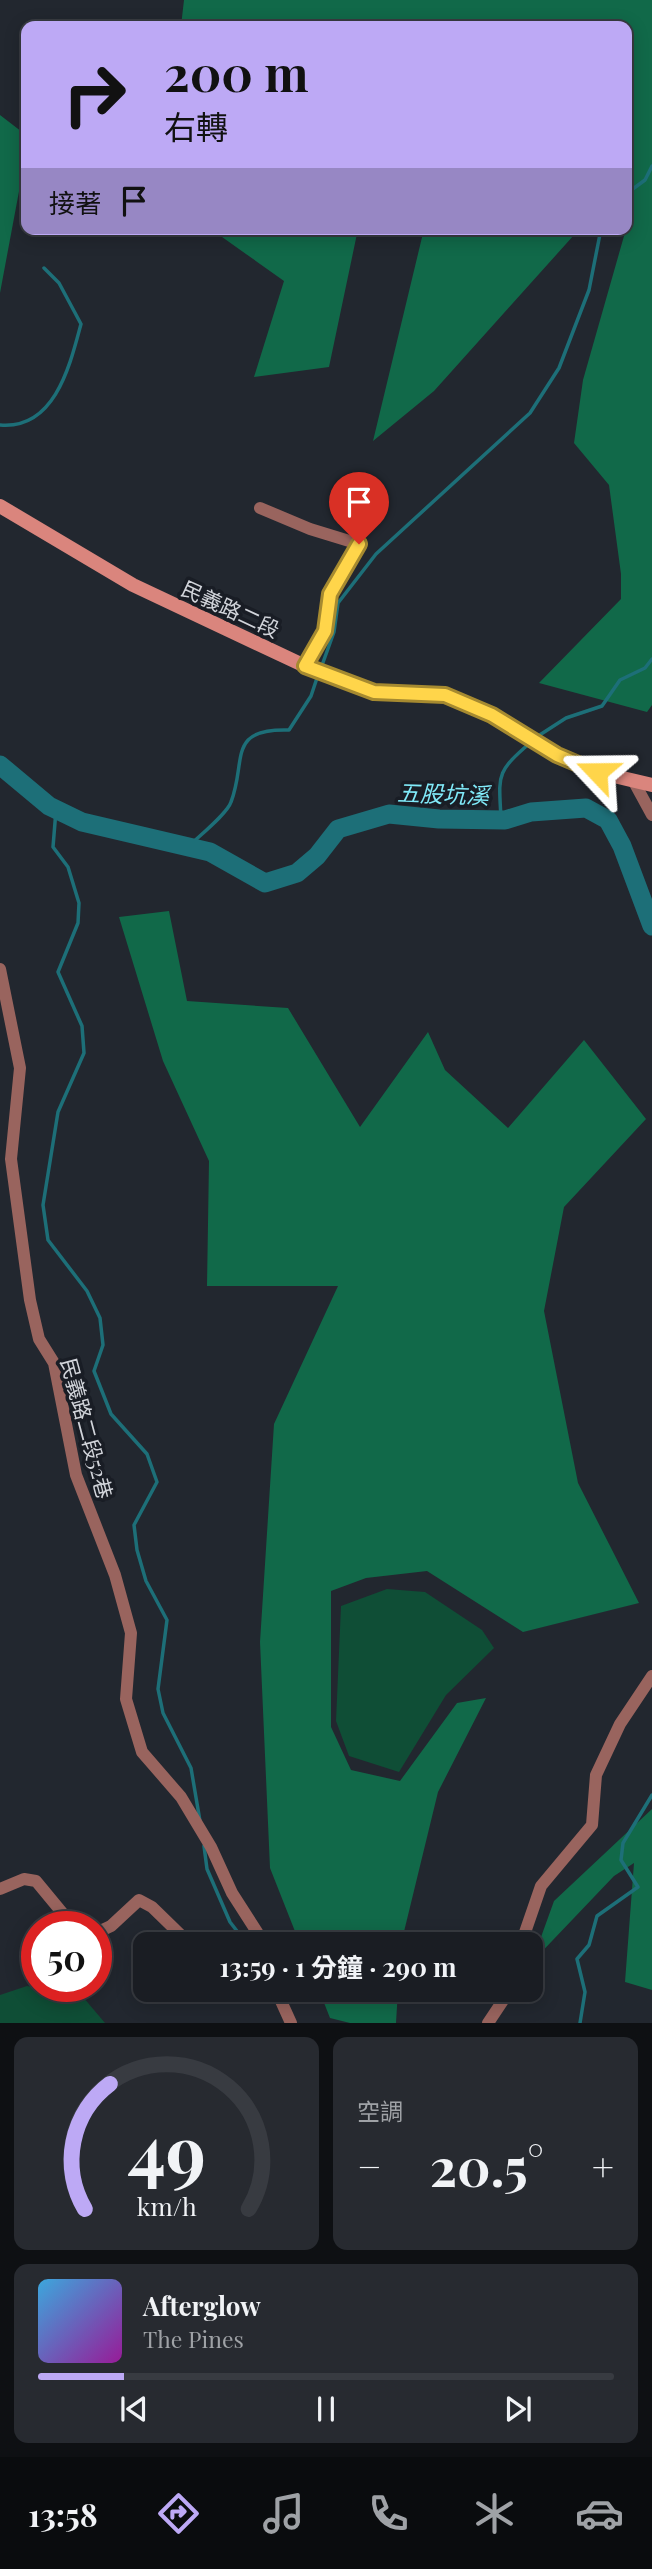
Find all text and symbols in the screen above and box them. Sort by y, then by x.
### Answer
text: 200 m [164,39,309,104]
icon: right [49,49,140,140]
text: 右轉 [164,104,228,147]
icon: arrive [115,182,153,220]
text: 接著 [49,185,101,220]
pin [329,472,389,544]
icon: arrive [340,483,378,521]
street label: 民義路二段 [178,573,284,643]
position arrow [560,735,634,809]
water label: 五股坑溪 [396,776,493,810]
street label: 民義路二段52巷 [56,1354,120,1502]
speed limit sign: 50 [21,1911,112,2002]
text: 13:59 · 1 分鐘 · 290 m [219,1949,457,1984]
text: 空調 [357,2095,403,2126]
text: 49 [127,2101,206,2198]
text: 20.5° [430,2131,544,2200]
text: − [357,2140,382,2191]
text: + [592,2140,614,2191]
text: km/h [137,2189,197,2222]
text: Afterglow [143,2288,261,2323]
text: The Pines [143,2323,244,2354]
icon: previous [115,2390,153,2428]
icon: pause [307,2390,345,2428]
icon: next [499,2390,537,2428]
icon: directions [154,2489,203,2538]
icon: music [259,2489,308,2538]
icon: phone [364,2489,413,2538]
icon: climate [470,2489,519,2538]
icon: car [575,2489,624,2538]
text: 13:58 [28,2492,98,2535]

